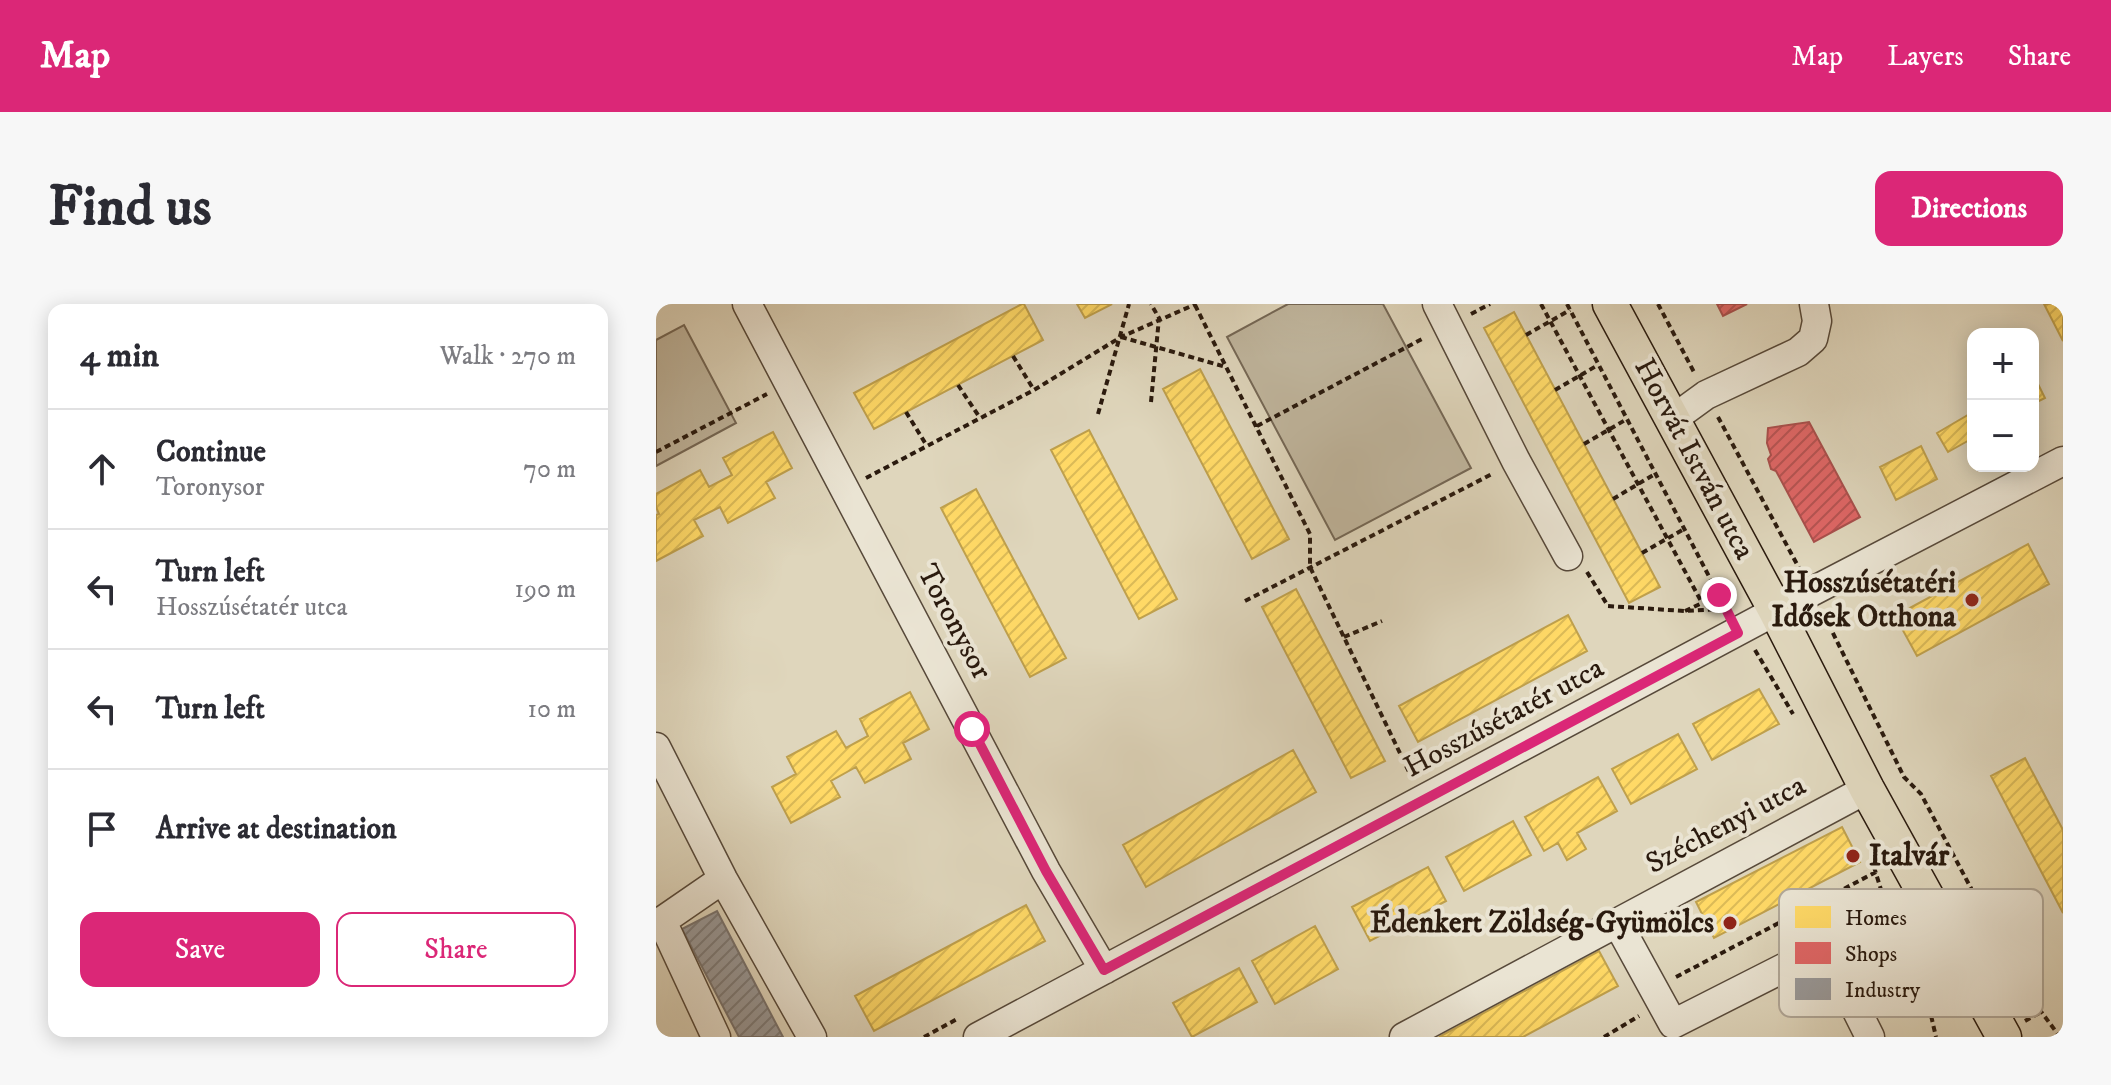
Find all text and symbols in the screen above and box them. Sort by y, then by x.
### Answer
text: Map [40,32,110,80]
text: Map [1792,39,1843,74]
text: Layers [1887,39,1964,74]
text: Share [2008,39,2071,74]
button: Directions [1875,171,2063,246]
text: Find us [48,173,212,243]
map controls [1967,328,2039,472]
button: + [1967,328,2039,400]
text: 4 min [80,335,159,377]
text: Walk · 270 m [440,340,576,373]
street label: Horvát István utca [1625,352,1763,566]
button: − [1967,400,2039,472]
text: Continue [156,434,266,471]
icon: ahead [80,447,124,491]
text: 70 m [523,453,576,486]
text: Toronysor [156,471,264,504]
text: Turn left [156,554,265,591]
street label: Toronysor [908,558,1000,686]
place label: Hosszúsétatéri Idősek Otthona [1772,565,1957,636]
icon: left [80,567,124,611]
text: 190 m [514,573,576,606]
route end [1701,577,1737,613]
text: Hosszúsétatér utca [156,591,348,624]
marker: Hosszúsétatéri Idősek Otthona [1963,591,1981,609]
street label: Hosszúsétatér utca [1398,650,1610,786]
icon: left [80,687,124,731]
text: Turn left [156,691,265,728]
text: 10 m [527,693,576,726]
route start [954,711,990,747]
street label: Széchenyi utca [1640,767,1812,883]
icon: arrive [80,807,124,851]
text: Arrive at destination [156,811,397,848]
place label: Italvár [1869,838,1950,875]
marker: Italvár [1844,847,1862,865]
legend [1779,889,2043,1017]
place label: Édenkert Zöldség-Gyümölcs [1370,903,1714,942]
text: Homes [1845,905,1907,932]
button: Save [80,912,320,987]
button: Share [336,912,576,987]
marker: Édenkert Zöldség-Gyümölcs [1721,914,1739,932]
text: Shops [1845,941,1897,968]
text: Industry [1845,977,1921,1004]

